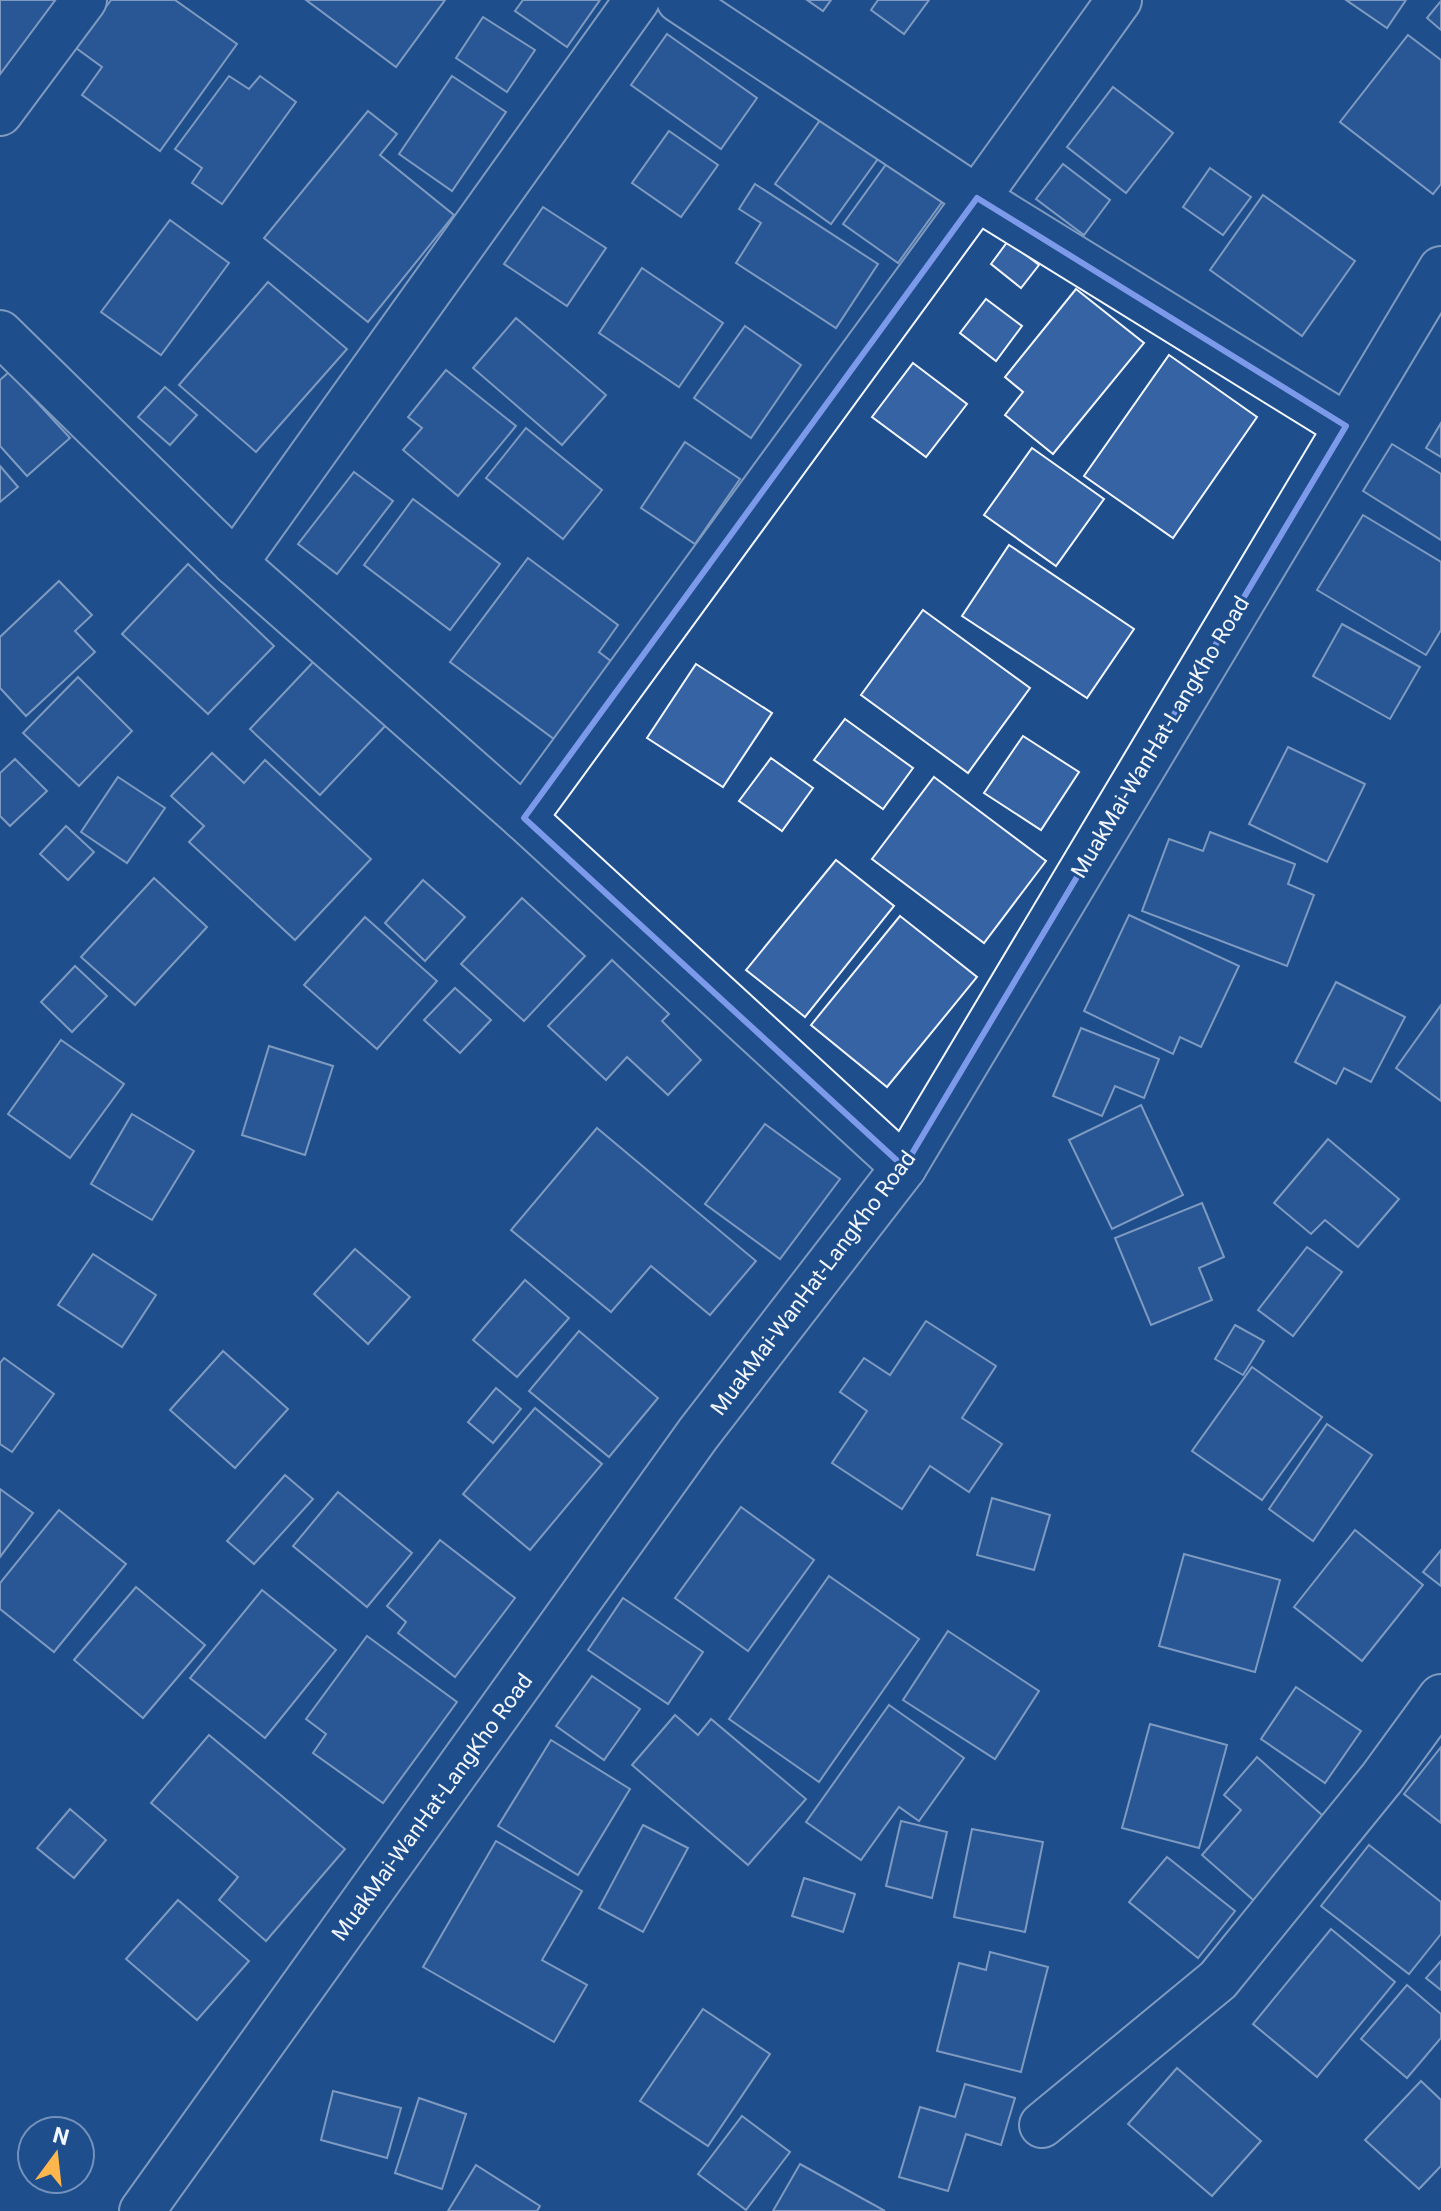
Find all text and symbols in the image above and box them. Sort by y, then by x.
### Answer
street label: MuakMai-WanHat-LangKho Road [1066,592,1254,882]
street label: MuakMai-WanHat-LangKho Road [706,1146,920,1420]
street label: MuakMai-WanHat-LangKho Road [327,1669,537,1945]
north arrow [16,2115,96,2195]
text: N [50,2122,72,2150]

